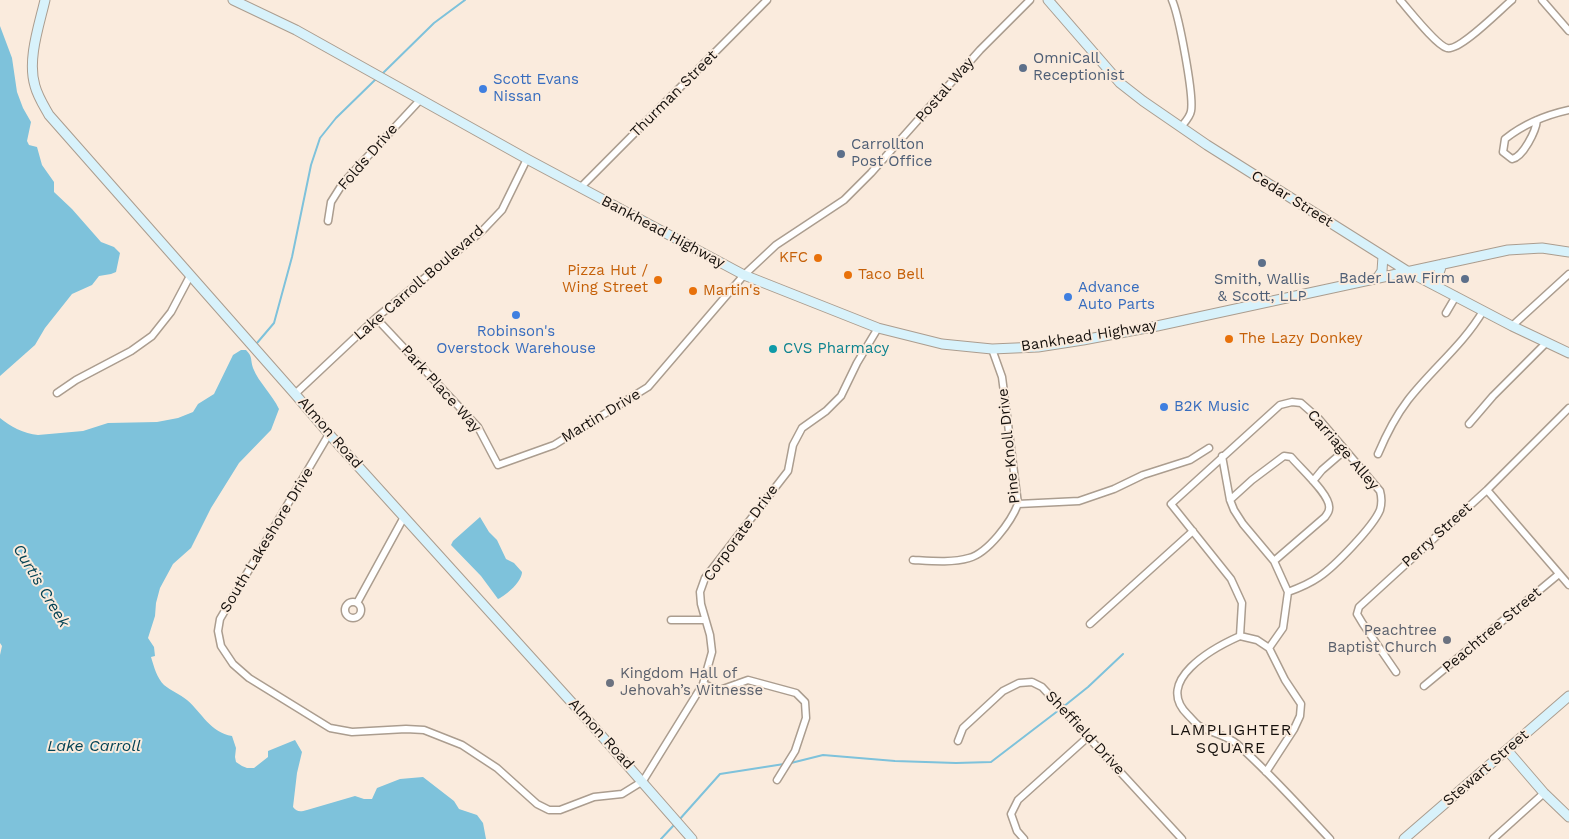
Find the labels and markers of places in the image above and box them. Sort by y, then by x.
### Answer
place label: OmniCall Receptionist [1033,50,1124,85]
marker: OmniCall Receptionist [1017,62,1029,74]
place label: Scott Evans Nissan [493,71,579,106]
marker: Scott Evans Nissan [477,83,489,95]
place label: Carrollton Post Office [851,136,932,171]
marker: Carrollton Post Office [835,148,847,160]
place label: KFC [779,249,808,267]
marker: KFC [812,252,824,264]
marker: Smith, Wallis & Scott, LLP [1256,257,1268,269]
place label: Pizza Hut / Wing Street [562,262,648,297]
place label: Taco Bell [858,266,924,284]
marker: Taco Bell [842,269,854,281]
place label: Bader Law Firm [1339,270,1455,288]
place label: Smith, Wallis & Scott, LLP [1214,271,1310,306]
marker: Bader Law Firm [1459,273,1471,285]
marker: Pizza Hut / Wing Street [652,274,664,286]
place label: Advance Auto Parts [1078,279,1155,314]
place label: Martin's [703,282,760,300]
marker: Martin's [687,285,699,297]
marker: Advance Auto Parts [1062,291,1074,303]
marker: Robinson's Overstock Warehouse [510,309,522,321]
place label: Robinson's Overstock Warehouse [436,323,596,358]
place label: The Lazy Donkey [1239,330,1363,348]
marker: The Lazy Donkey [1223,333,1235,345]
place label: CVS Pharmacy [783,340,889,358]
marker: CVS Pharmacy [767,343,779,355]
place label: B2K Music [1174,398,1250,416]
marker: B2K Music [1158,401,1170,413]
place label: Peachtree Baptist Church [1327,622,1437,657]
marker: Peachtree Baptist Church [1441,634,1453,646]
place label: Kingdom Hall of Jehovah’s Witnesse [620,665,763,700]
marker: Kingdom Hall of Jehovah’s Witnesse [604,677,616,689]

